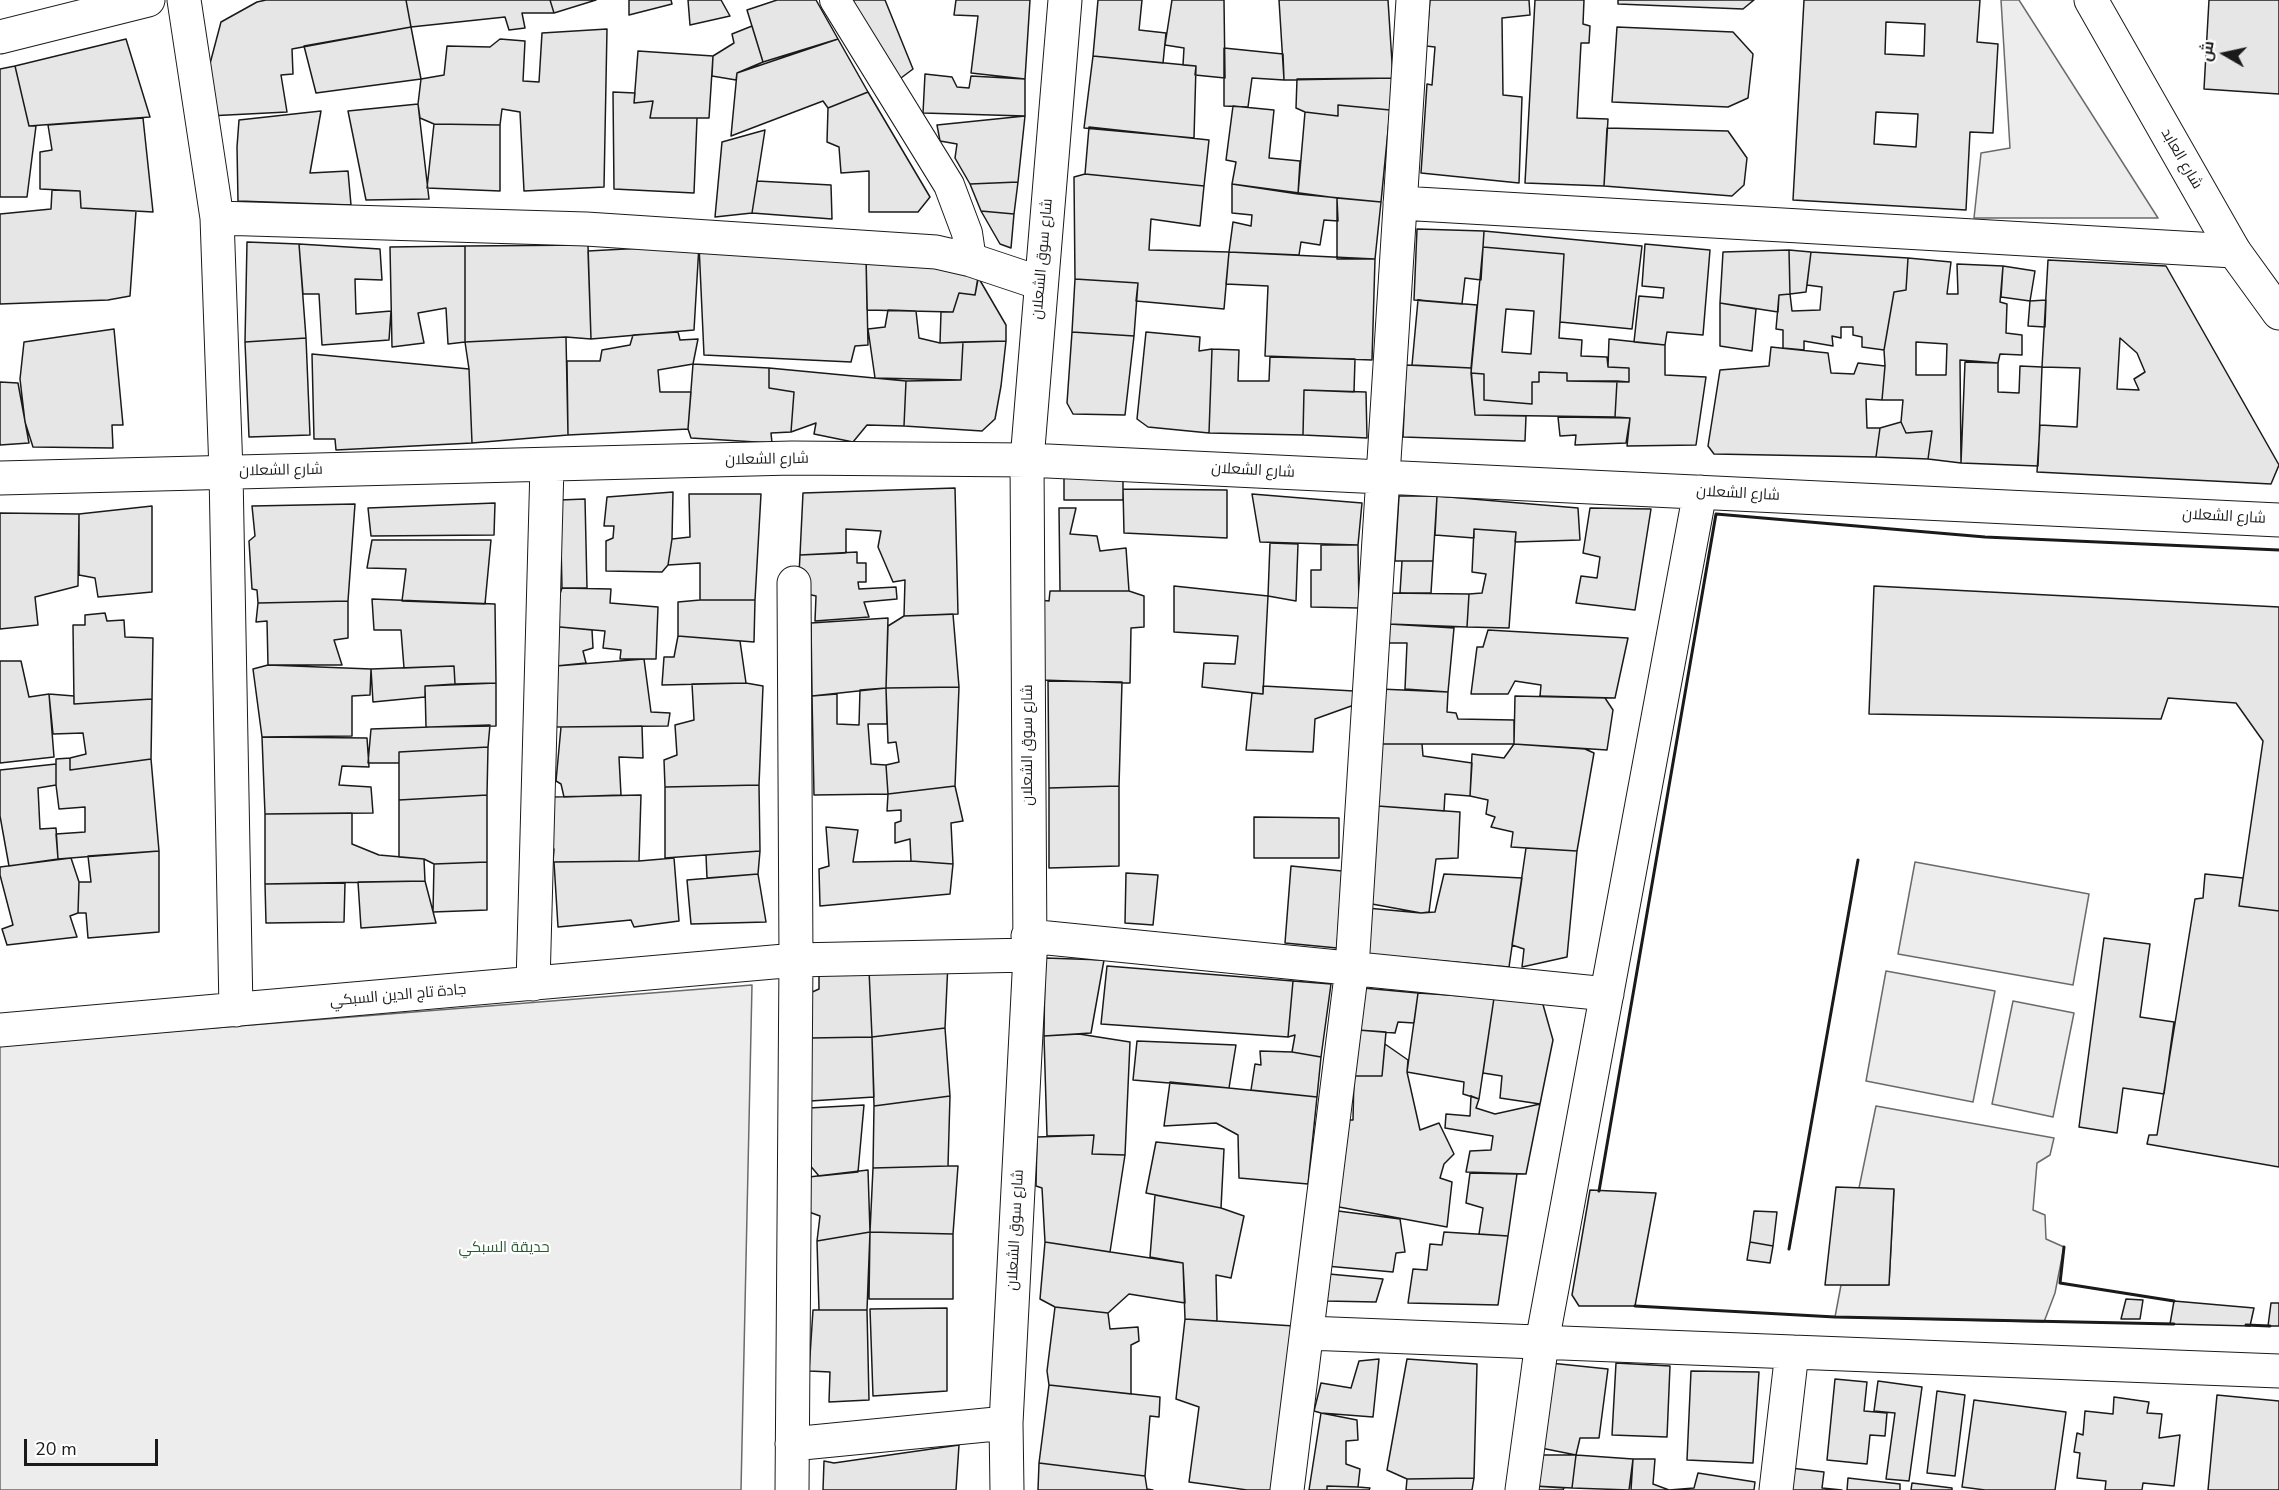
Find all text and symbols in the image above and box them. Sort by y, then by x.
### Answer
north arrow [2195,24,2255,84]
text: ش [2195,39,2220,63]
street label: شارع العابد [2156,125,2206,193]
street label: شارع سوق الشعلان [1029,198,1057,320]
street label: شارع الشعلان [725,450,809,470]
street label: شارع الشعلان [1211,460,1295,482]
street label: شارع الشعلان [239,461,323,481]
street label: شارع الشعلان [1696,483,1780,505]
street label: شارع الشعلان [2182,506,2266,528]
street label: شارع سوق الشعلان [1019,684,1037,806]
street label: جادة تاج الدين السبكي [329,981,467,1011]
street label: شارع سوق الشعلان [1004,1169,1028,1291]
park label: حديقة السبكي [458,1239,550,1257]
scale bar [27,1427,160,1465]
text: 20 m [35,1437,77,1461]

